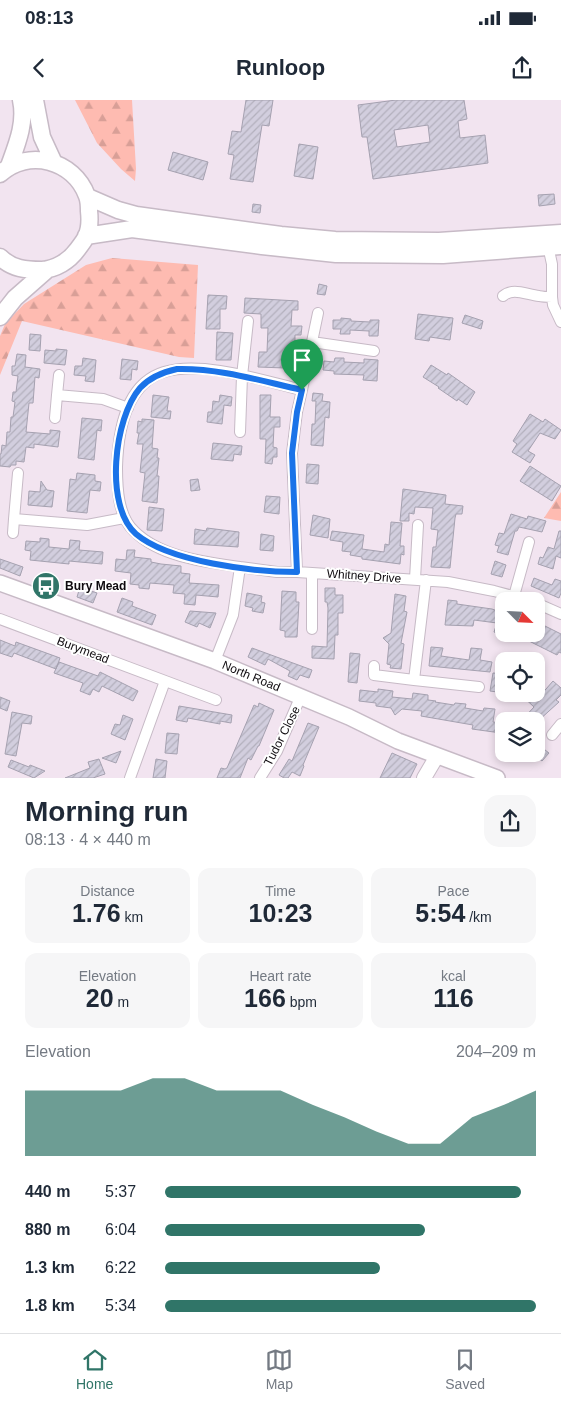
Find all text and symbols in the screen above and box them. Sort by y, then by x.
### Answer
text: 08:13 [25,7,74,28]
icon: back [25,54,53,82]
icon: share [508,54,536,82]
text: Runloop [236,55,325,80]
pin [281,339,323,390]
icon: arrive [288,346,316,374]
street label: Whitney Drive [326,566,402,586]
bus stop icon: Bury Mead [31,571,61,601]
place label: Bury Mead [65,579,126,593]
north arrow [495,592,545,642]
map controls [495,592,545,762]
street label: Burymead [55,634,111,666]
button: locate [495,652,545,702]
street label: North Road [220,658,282,694]
street label: Tudor Close [261,704,303,768]
button: layers [495,712,545,762]
button: share [484,795,536,847]
text: Morning run [25,796,188,827]
text: 08:13 · 4 × 440 m [25,831,151,848]
text: Distance [80,883,135,899]
text: Time [265,883,296,899]
text: Pace [438,883,469,899]
text: 1.76 [72,899,121,927]
text: 10:23 [249,899,312,927]
text: 5:54 [415,899,465,927]
text: km [121,909,143,925]
text: /km [465,909,492,925]
text: Elevation [79,968,136,984]
text: Heart rate [249,968,312,984]
text: kcal [441,968,466,984]
text: 20 [86,984,114,1012]
text: 166 [244,984,286,1012]
text: 116 [433,984,474,1012]
text: m [114,994,129,1010]
text: bpm [286,994,317,1010]
text: Elevation [25,1043,91,1060]
text: 204–209 m [456,1043,536,1060]
text: 440 m [25,1183,70,1200]
text: 5:37 [105,1183,136,1200]
text: 880 m [25,1221,70,1238]
text: 6:04 [105,1221,136,1238]
text: 1.3 km [25,1259,75,1276]
text: 6:22 [105,1259,136,1276]
text: 1.8 km [25,1297,75,1314]
text: 5:34 [105,1297,136,1314]
tab: Home [76,1346,113,1392]
tab: Map [265,1346,293,1392]
tab: Saved [445,1346,485,1392]

